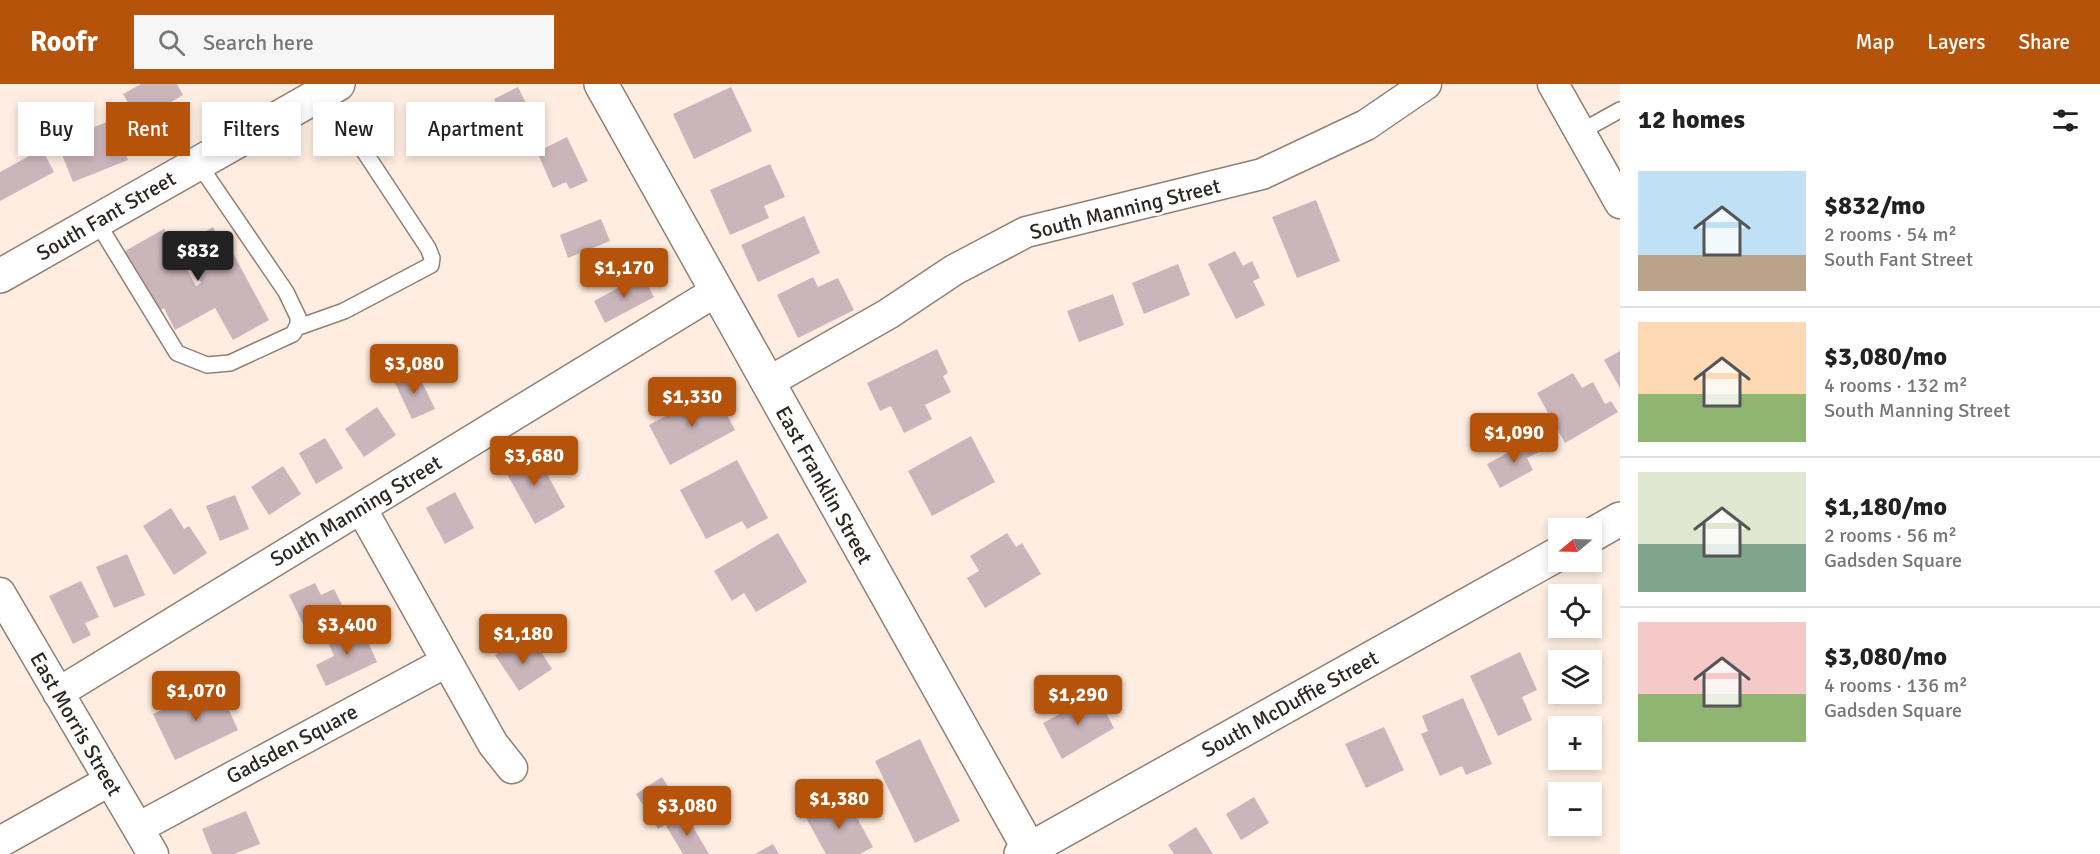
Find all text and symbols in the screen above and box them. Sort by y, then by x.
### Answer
search box [134,15,554,69]
text: Roofr [30,25,98,59]
icon: search [155,26,188,59]
text: Search here [203,29,314,56]
text: Map [1856,29,1894,55]
text: Layers [1927,29,1985,55]
text: Share [2018,29,2070,55]
chip: Buy [18,102,94,156]
chip: Rent [106,102,190,156]
chip: Filters [202,102,301,156]
chip: New [313,102,394,156]
chip: Apartment [406,102,545,156]
text: 12 homes [1638,104,1745,136]
icon: filters [2049,104,2082,137]
street label: South Fant Street [32,166,180,266]
street label: South Manning Street [1027,173,1223,245]
text: $832/mo [1824,190,1925,222]
icon: home [1686,195,1758,267]
text: 2 rooms · 54 m² [1824,222,1957,247]
pin: $832 [162,231,234,282]
text: $832 [176,238,220,263]
text: South Fant Street [1824,247,1973,272]
pin: $1,170 [575,248,673,299]
text: $1,170 [594,255,654,280]
text: $3,080/mo [1824,341,1947,373]
pin: $3,080 [365,344,463,395]
icon: home [1686,346,1758,418]
text: $3,080 [384,351,444,376]
text: 4 rooms · 132 m² [1824,373,1968,398]
pin: $1,330 [643,377,741,428]
text: $1,330 [662,384,722,409]
text: South Manning Street [1824,398,2010,423]
street label: East Franklin Street [770,402,878,568]
pin: $1,090 [1465,413,1563,464]
text: $1,090 [1484,420,1544,445]
pin: $3,680 [485,436,583,487]
text: $3,680 [504,443,564,468]
street label: South Manning Street [265,449,447,573]
text: $1,180/mo [1824,491,1947,523]
icon: home [1686,496,1758,568]
north arrow [1548,518,1602,572]
map controls [1548,518,1602,836]
text: 2 rooms · 56 m² [1824,523,1957,548]
text: Gadsden Square [1824,548,1962,573]
button: locate [1548,584,1602,638]
pin: $3,400 [298,605,396,656]
text: $3,400 [317,612,377,637]
pin: $1,180 [474,614,572,665]
text: $1,180 [493,621,553,646]
text: $3,080/mo [1824,641,1947,673]
street label: South McDuffie Street [1197,645,1383,763]
icon: home [1686,646,1758,718]
street label: East Morris Street [24,648,128,800]
button: layers [1548,650,1602,704]
pin: $1,070 [147,671,245,722]
text: 4 rooms · 136 m² [1824,673,1968,698]
pin: $1,290 [1029,675,1127,726]
text: $1,070 [166,678,226,703]
text: $1,290 [1048,682,1108,707]
text: Gadsden Square [1824,698,1962,723]
street label: Gadsden Square [222,699,362,789]
button: + [1548,716,1602,770]
pin: $1,380 [790,779,888,830]
button: − [1548,782,1602,836]
pin: $3,080 [638,786,736,837]
text: $1,380 [809,786,869,811]
text: $3,080 [657,793,717,818]

